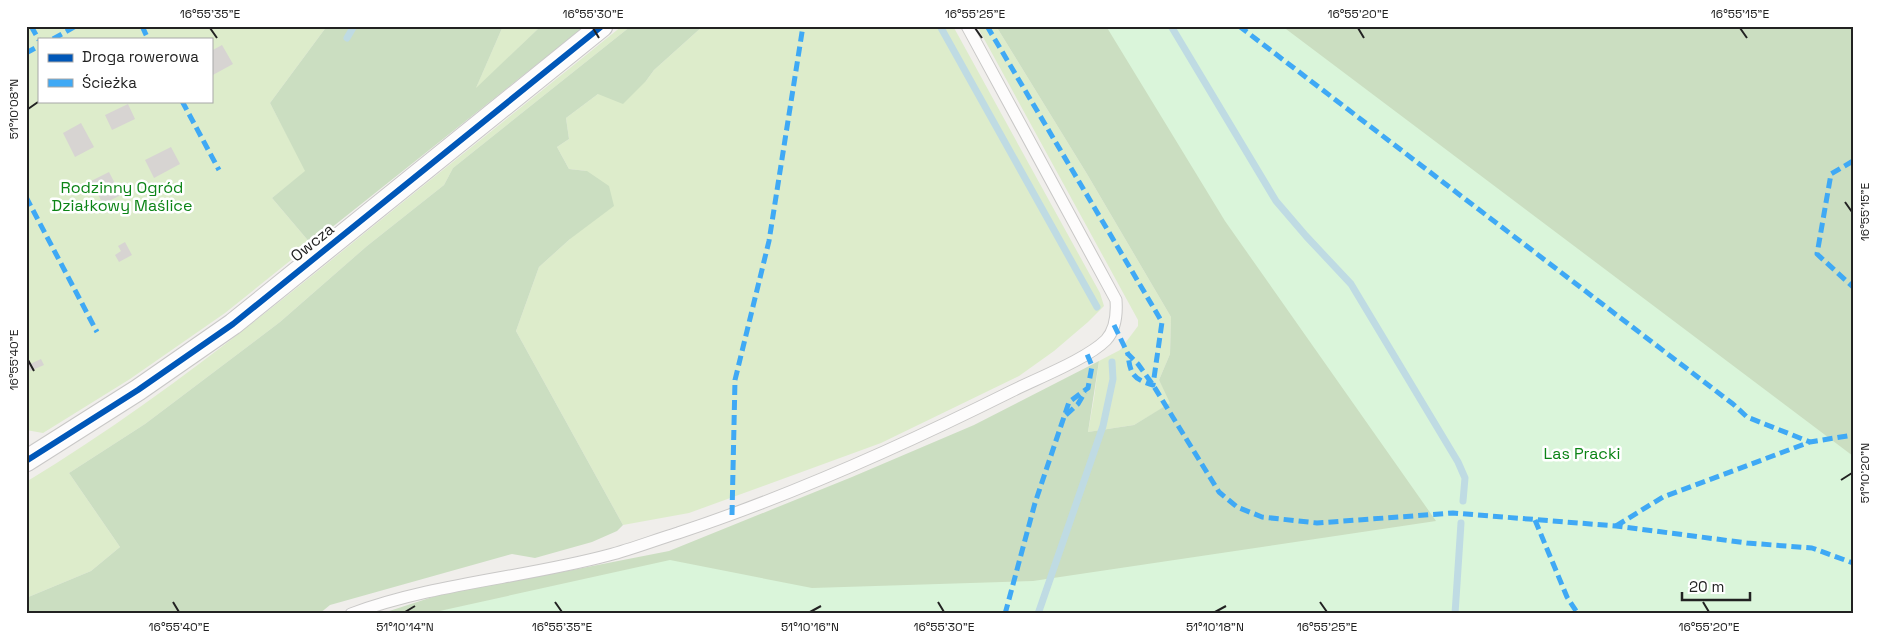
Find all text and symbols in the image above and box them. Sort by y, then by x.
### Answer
text: 16°55'35"E [180,6,241,22]
text: 16°55'30"E [562,6,624,22]
text: 16°55'25"E [945,6,1006,22]
text: 16°55'20"E [1327,6,1389,22]
text: 16°55'15"E [1711,6,1769,22]
legend [38,38,212,102]
text: Droga rowerowa [82,47,199,66]
text: Ścieżka [82,73,137,92]
text: 51°10'08"N [6,79,22,139]
park label: Rodzinny Ogród Działkowy Maślice [52,177,192,216]
text: 16°55'15"E [1857,183,1873,241]
street label: Owcza [286,218,338,266]
text: 16°55'40"E [6,329,22,390]
park label: Las Pracki [1544,443,1620,464]
text: 51°10'20"N [1857,443,1873,503]
scale bar [1682,570,1749,602]
text: 20 m [1689,577,1724,596]
text: 16°55'40"E [149,619,210,635]
text: 51°10'14"N [376,619,434,635]
text: 16°55'35"E [532,619,593,635]
text: 51°10'16"N [781,619,839,635]
text: 16°55'30"E [913,619,975,635]
text: 51°10'18"N [1186,619,1244,635]
text: 16°55'25"E [1297,619,1358,635]
text: 16°55'20"E [1678,619,1740,635]

